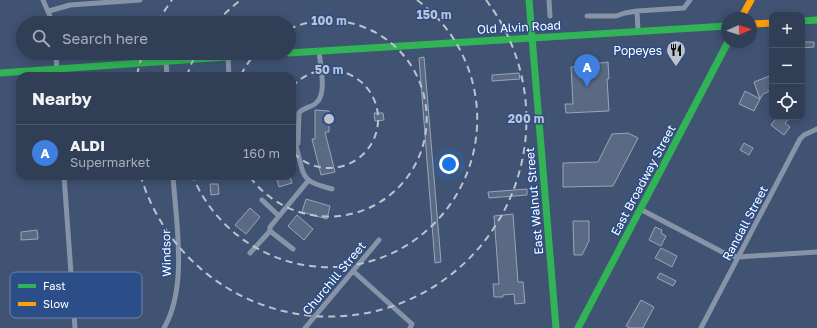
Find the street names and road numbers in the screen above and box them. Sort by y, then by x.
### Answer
street label: Old Alvin Road [477,17,561,37]
street label: East Broadway Street [607,122,679,238]
street label: East Walnut Street [522,146,546,255]
street label: Randall Street [719,183,771,263]
street label: Windsor [158,229,174,277]
street label: Churchill Street [299,238,369,318]

